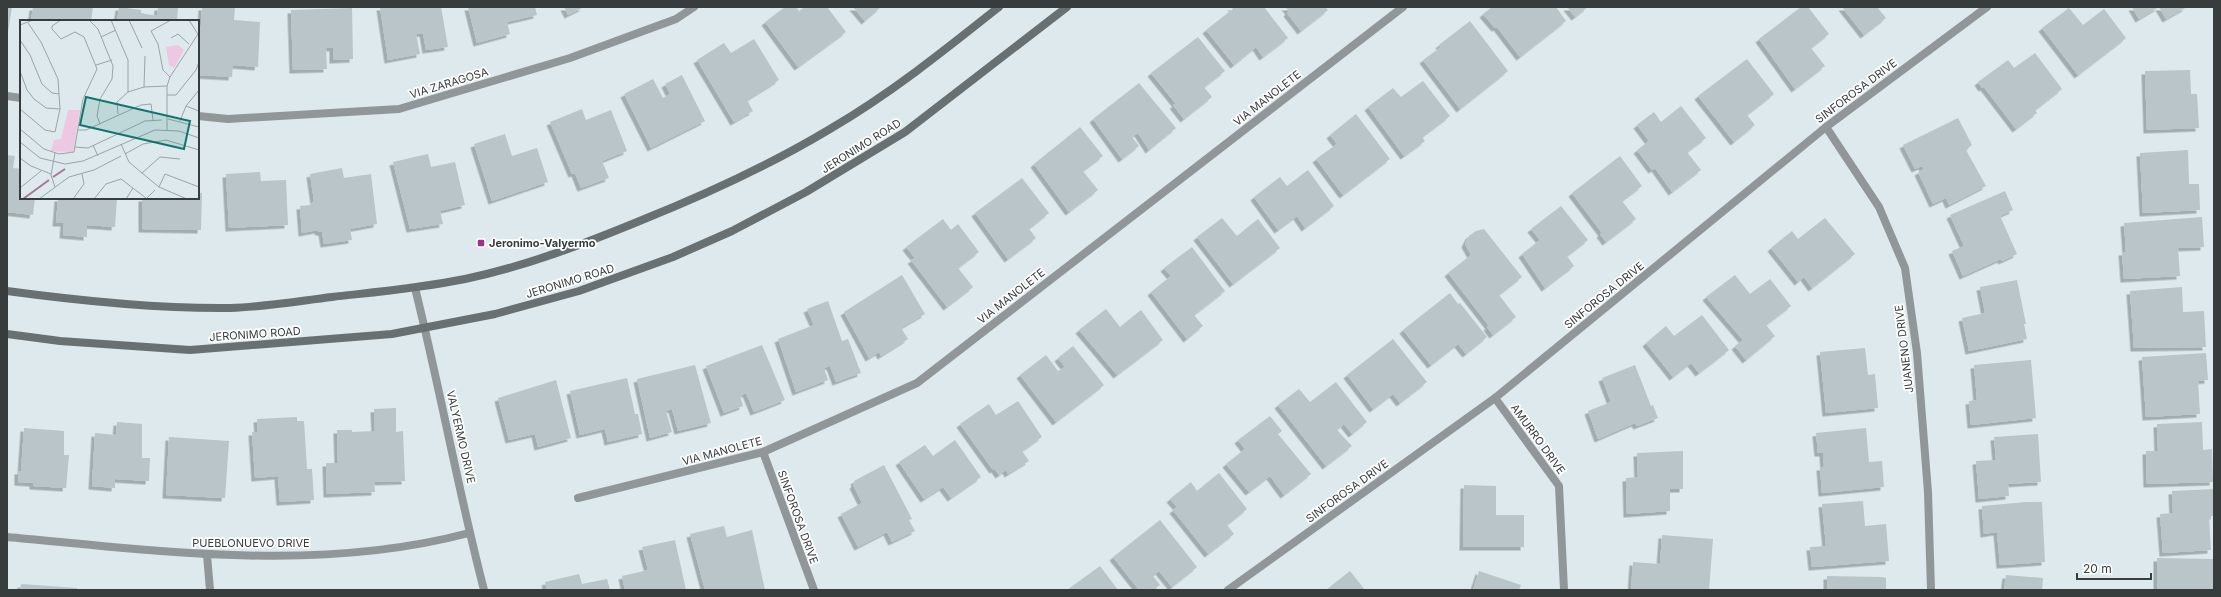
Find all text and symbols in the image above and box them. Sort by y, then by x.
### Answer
inset map [20,20,199,199]
street label: SINFOROSA DRIVE [1812,56,1900,126]
street label: VIA ZARAGOSA [408,64,490,102]
street label: VIA MANOLETE [1230,67,1304,129]
street label: JERONIMO ROAD [818,116,904,176]
place label: Jeronimo-Valyermo [489,236,596,250]
marker: Jeronimo-Valyermo [476,238,486,248]
street label: SINFOROSA DRIVE [1561,259,1647,331]
street label: JERONIMO ROAD [524,261,616,301]
street label: VIA MANOLETE [974,265,1048,327]
street label: JUANENO DRIVE [1892,304,1916,394]
street label: JERONIMO ROAD [209,324,301,344]
street label: VALYERMO DRIVE [443,389,479,485]
street label: AMURRO DRIVE [1508,401,1568,477]
street label: VIA MANOLETE [681,434,763,468]
street label: SINFOROSA DRIVE [1303,456,1391,526]
street label: SINFOROSA DRIVE [775,468,821,566]
street label: PUEBLONUEVO DRIVE [192,536,310,550]
scale bar [2077,555,2151,581]
text: 20 m [2083,561,2112,576]

